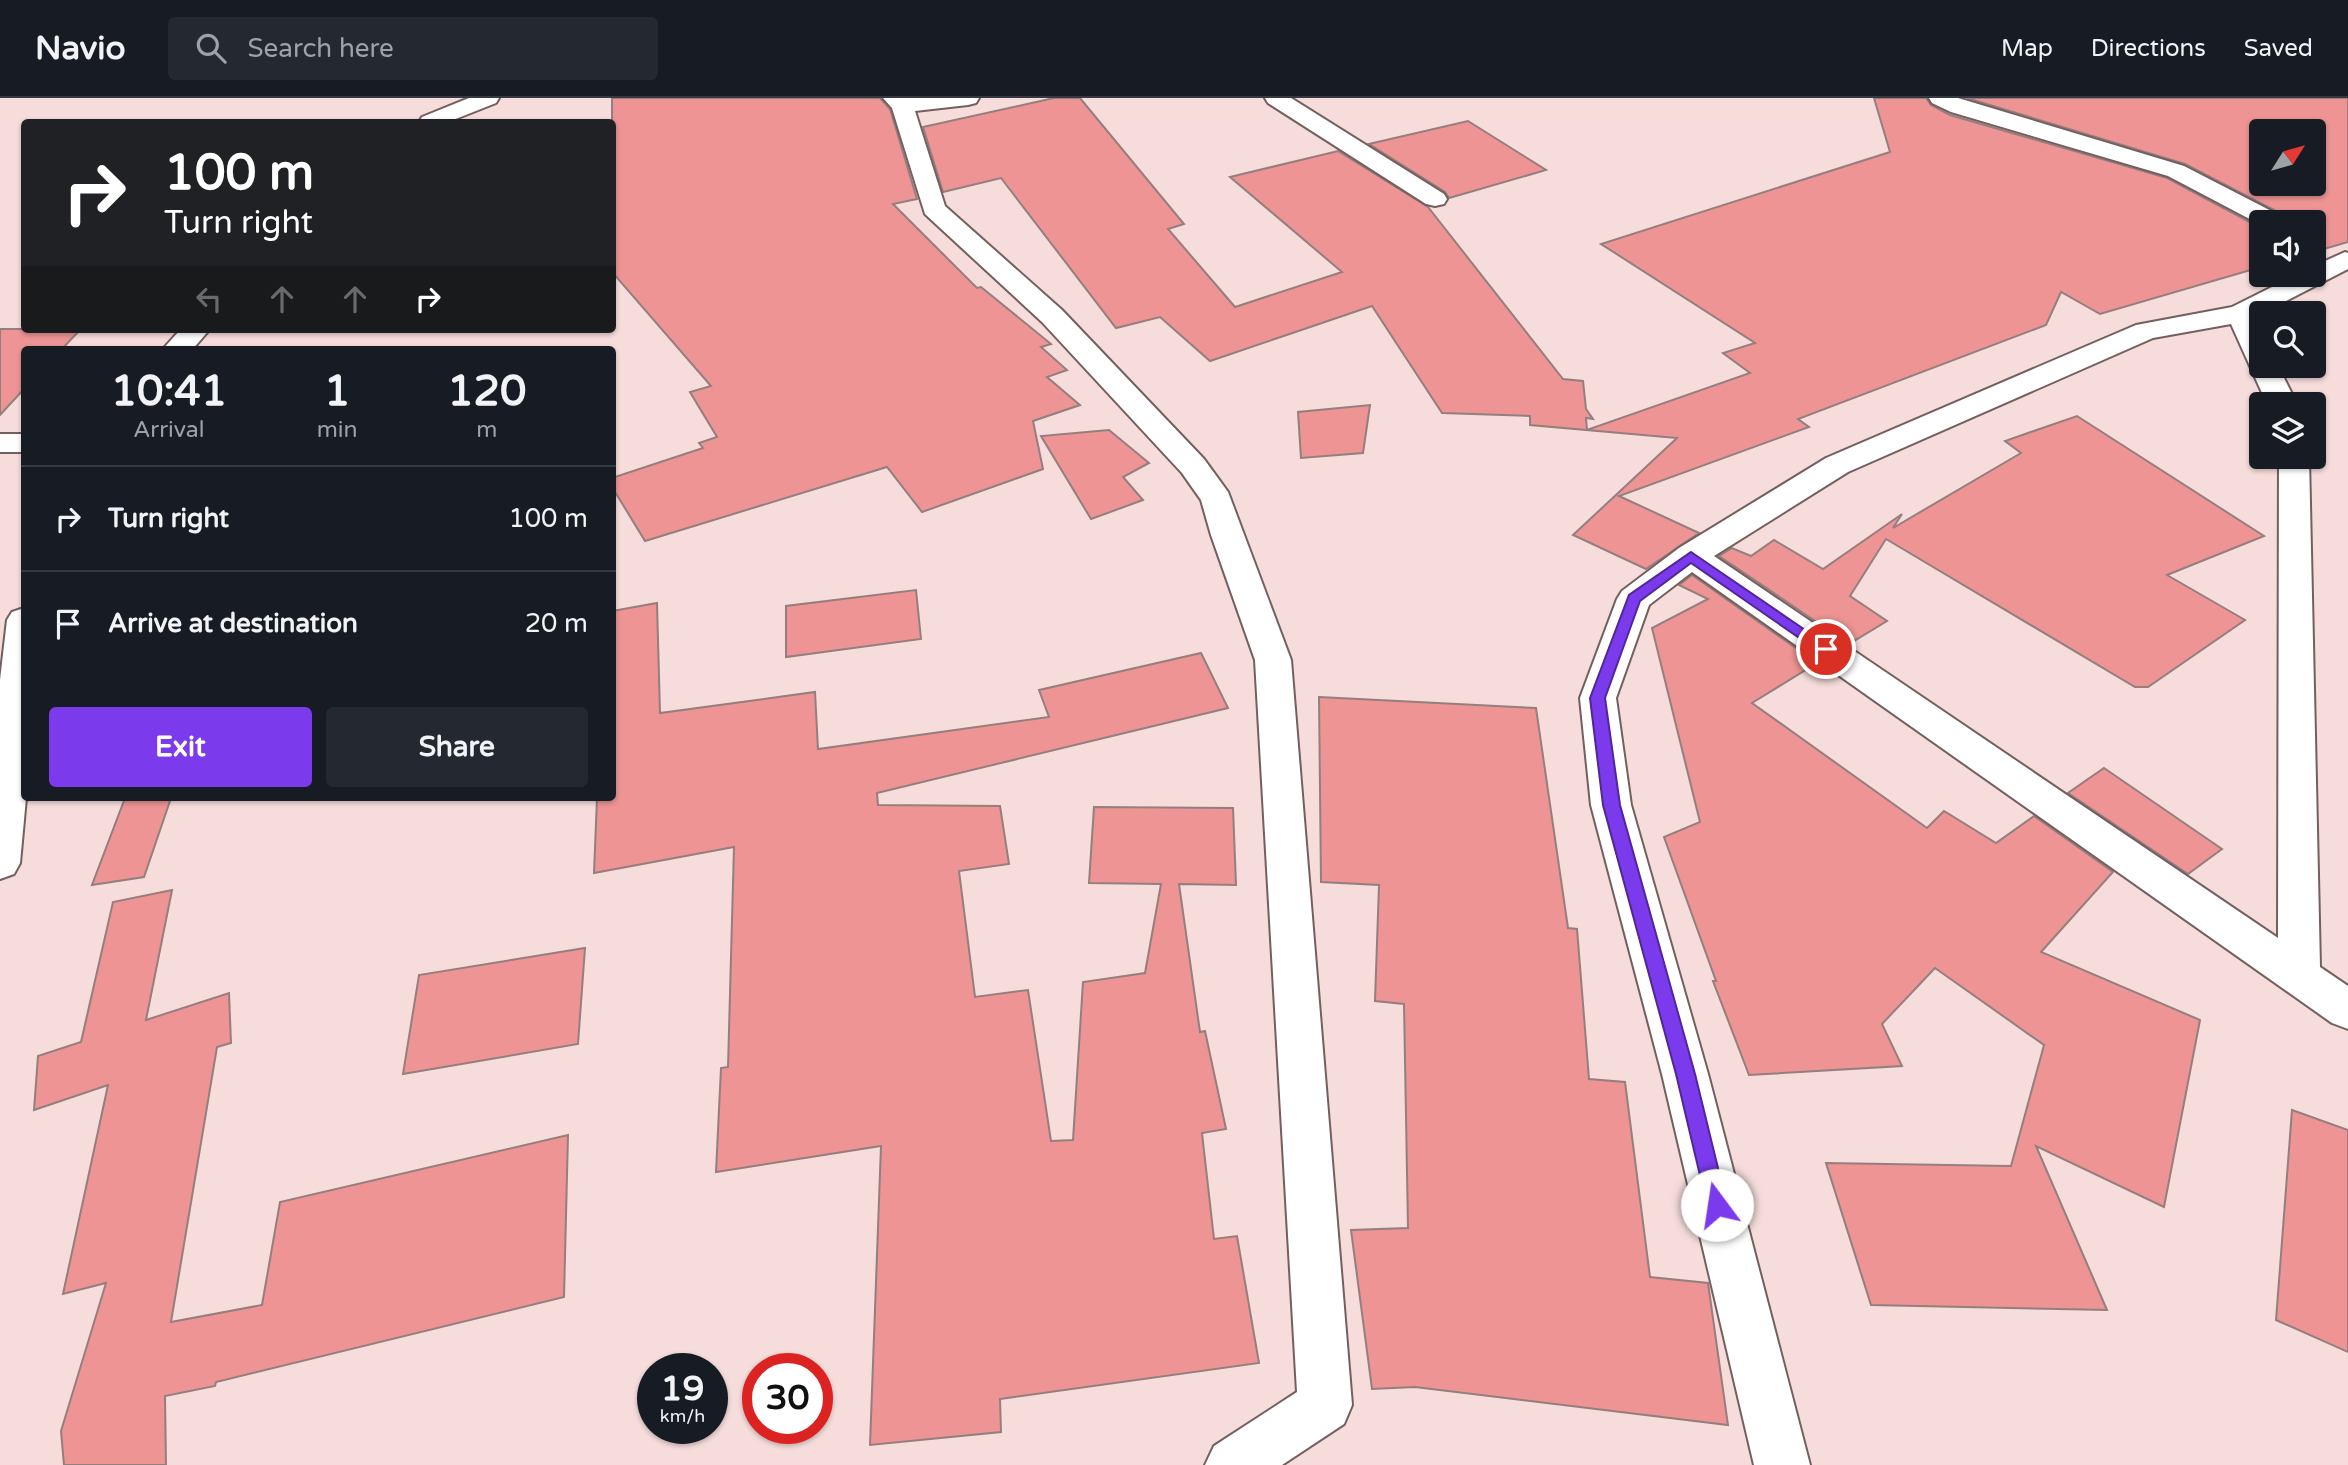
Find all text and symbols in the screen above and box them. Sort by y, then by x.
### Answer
search box [168,17,658,80]
text: Navio [35,29,126,68]
icon: search [192,29,230,67]
text: Search here [248,33,394,64]
text: Map [2001,34,2053,63]
text: Directions [2091,34,2206,63]
text: Saved [2244,34,2313,63]
north arrow [2249,119,2326,196]
map controls [2249,119,2326,469]
text: 100 m [164,144,314,203]
icon: right [49,147,140,238]
text: Turn right [164,204,313,242]
button: sound [2249,210,2326,287]
icon: left [190,280,228,318]
icon: ahead [263,280,301,318]
icon: ahead [336,280,374,318]
icon: right [409,280,447,318]
button: search [2249,301,2326,378]
text: 10:41 [111,366,227,417]
text: 1 [324,366,350,417]
text: 120 [447,366,526,417]
button: layers [2249,392,2326,469]
text: Arrival [133,416,204,444]
text: min [317,416,358,444]
text: m [476,416,497,444]
icon: right [49,500,87,538]
text: Turn right [108,503,229,534]
text: 100 m [508,503,588,534]
icon: arrive [49,605,87,643]
text: Arrive at destination [108,608,358,639]
text: 20 m [525,608,588,639]
pin [1796,619,1856,679]
icon: arrive [1807,630,1845,668]
button: Exit [49,707,312,787]
button: Share [326,707,588,787]
position arrow [1680,1168,1754,1242]
speed limit sign: 30 [742,1353,833,1444]
text: 19 [661,1368,704,1410]
text: km/h [660,1405,705,1427]

